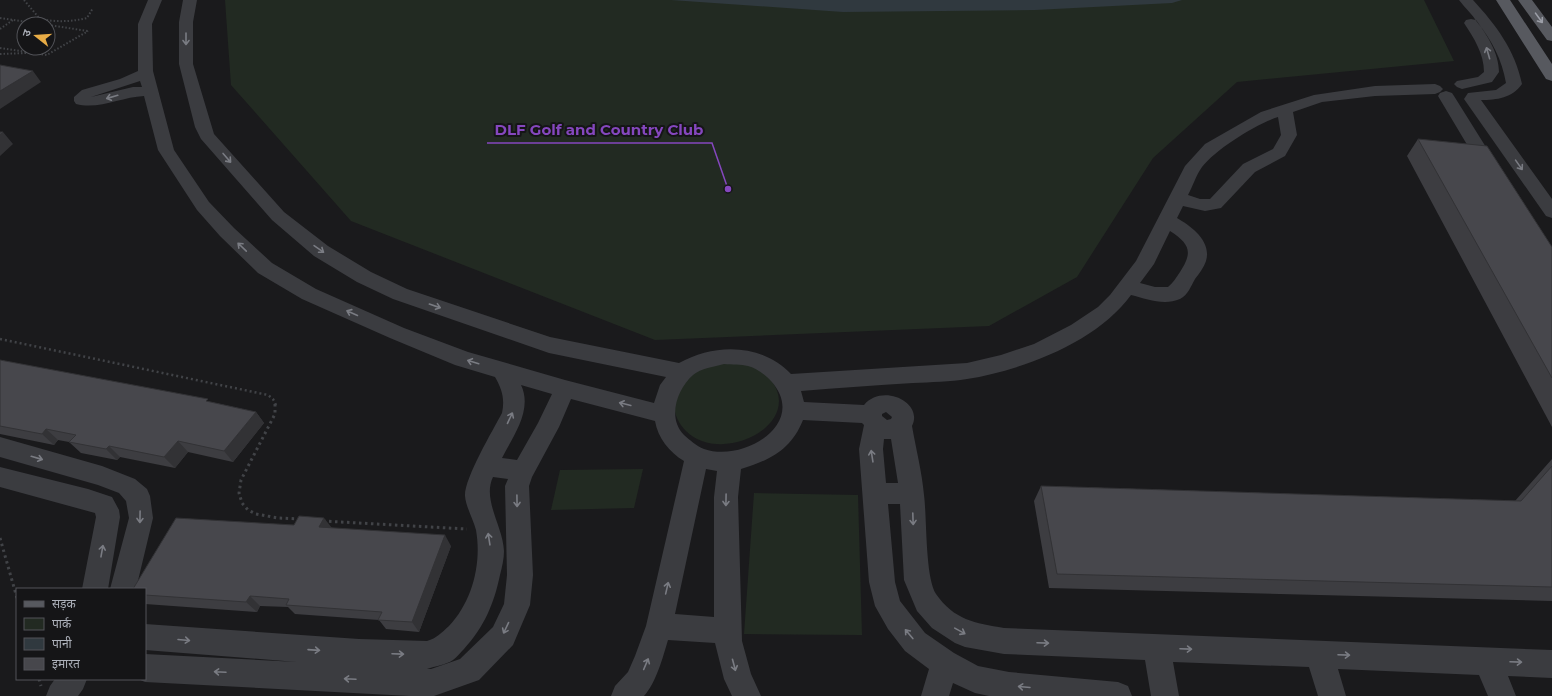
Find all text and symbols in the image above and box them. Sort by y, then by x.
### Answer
one-way arrow [1535,13,1543,24]
north arrow [16,16,56,56]
text: उ [19,27,34,38]
one-way arrow [182,32,190,45]
one-way arrow [1484,47,1491,60]
one-way arrow [106,94,119,101]
callout: DLF Golf and Country Club [487,116,712,143]
text: DLF Golf and Country Club [495,120,703,139]
one-way arrow [222,153,231,163]
one-way arrow [1515,159,1523,170]
one-way arrow [237,242,247,251]
one-way arrow [313,245,324,253]
one-way arrow [428,303,441,310]
one-way arrow [347,309,359,317]
one-way arrow [467,358,480,365]
one-way arrow [619,400,632,407]
one-way arrow [507,413,514,425]
one-way arrow [868,450,876,463]
one-way arrow [31,455,44,462]
one-way arrow [722,493,730,506]
one-way arrow [513,494,521,507]
one-way arrow [136,510,144,523]
one-way arrow [910,512,917,525]
one-way arrow [485,533,493,546]
one-way arrow [98,544,106,557]
one-way arrow [664,581,672,594]
legend [16,588,146,680]
text: सड़क [52,596,77,611]
text: पार्क [52,616,72,631]
one-way arrow [502,622,509,634]
one-way arrow [954,627,966,635]
one-way arrow [904,629,913,640]
text: पानी [52,636,73,651]
one-way arrow [177,637,190,644]
one-way arrow [1036,639,1049,647]
one-way arrow [1179,645,1192,652]
one-way arrow [307,646,320,653]
one-way arrow [391,650,404,658]
one-way arrow [1337,652,1350,659]
text: इमारत [52,656,81,671]
one-way arrow [643,658,650,670]
one-way arrow [731,658,738,671]
one-way arrow [1509,659,1522,666]
one-way arrow [214,668,227,676]
one-way arrow [344,675,357,682]
one-way arrow [1018,683,1031,691]

